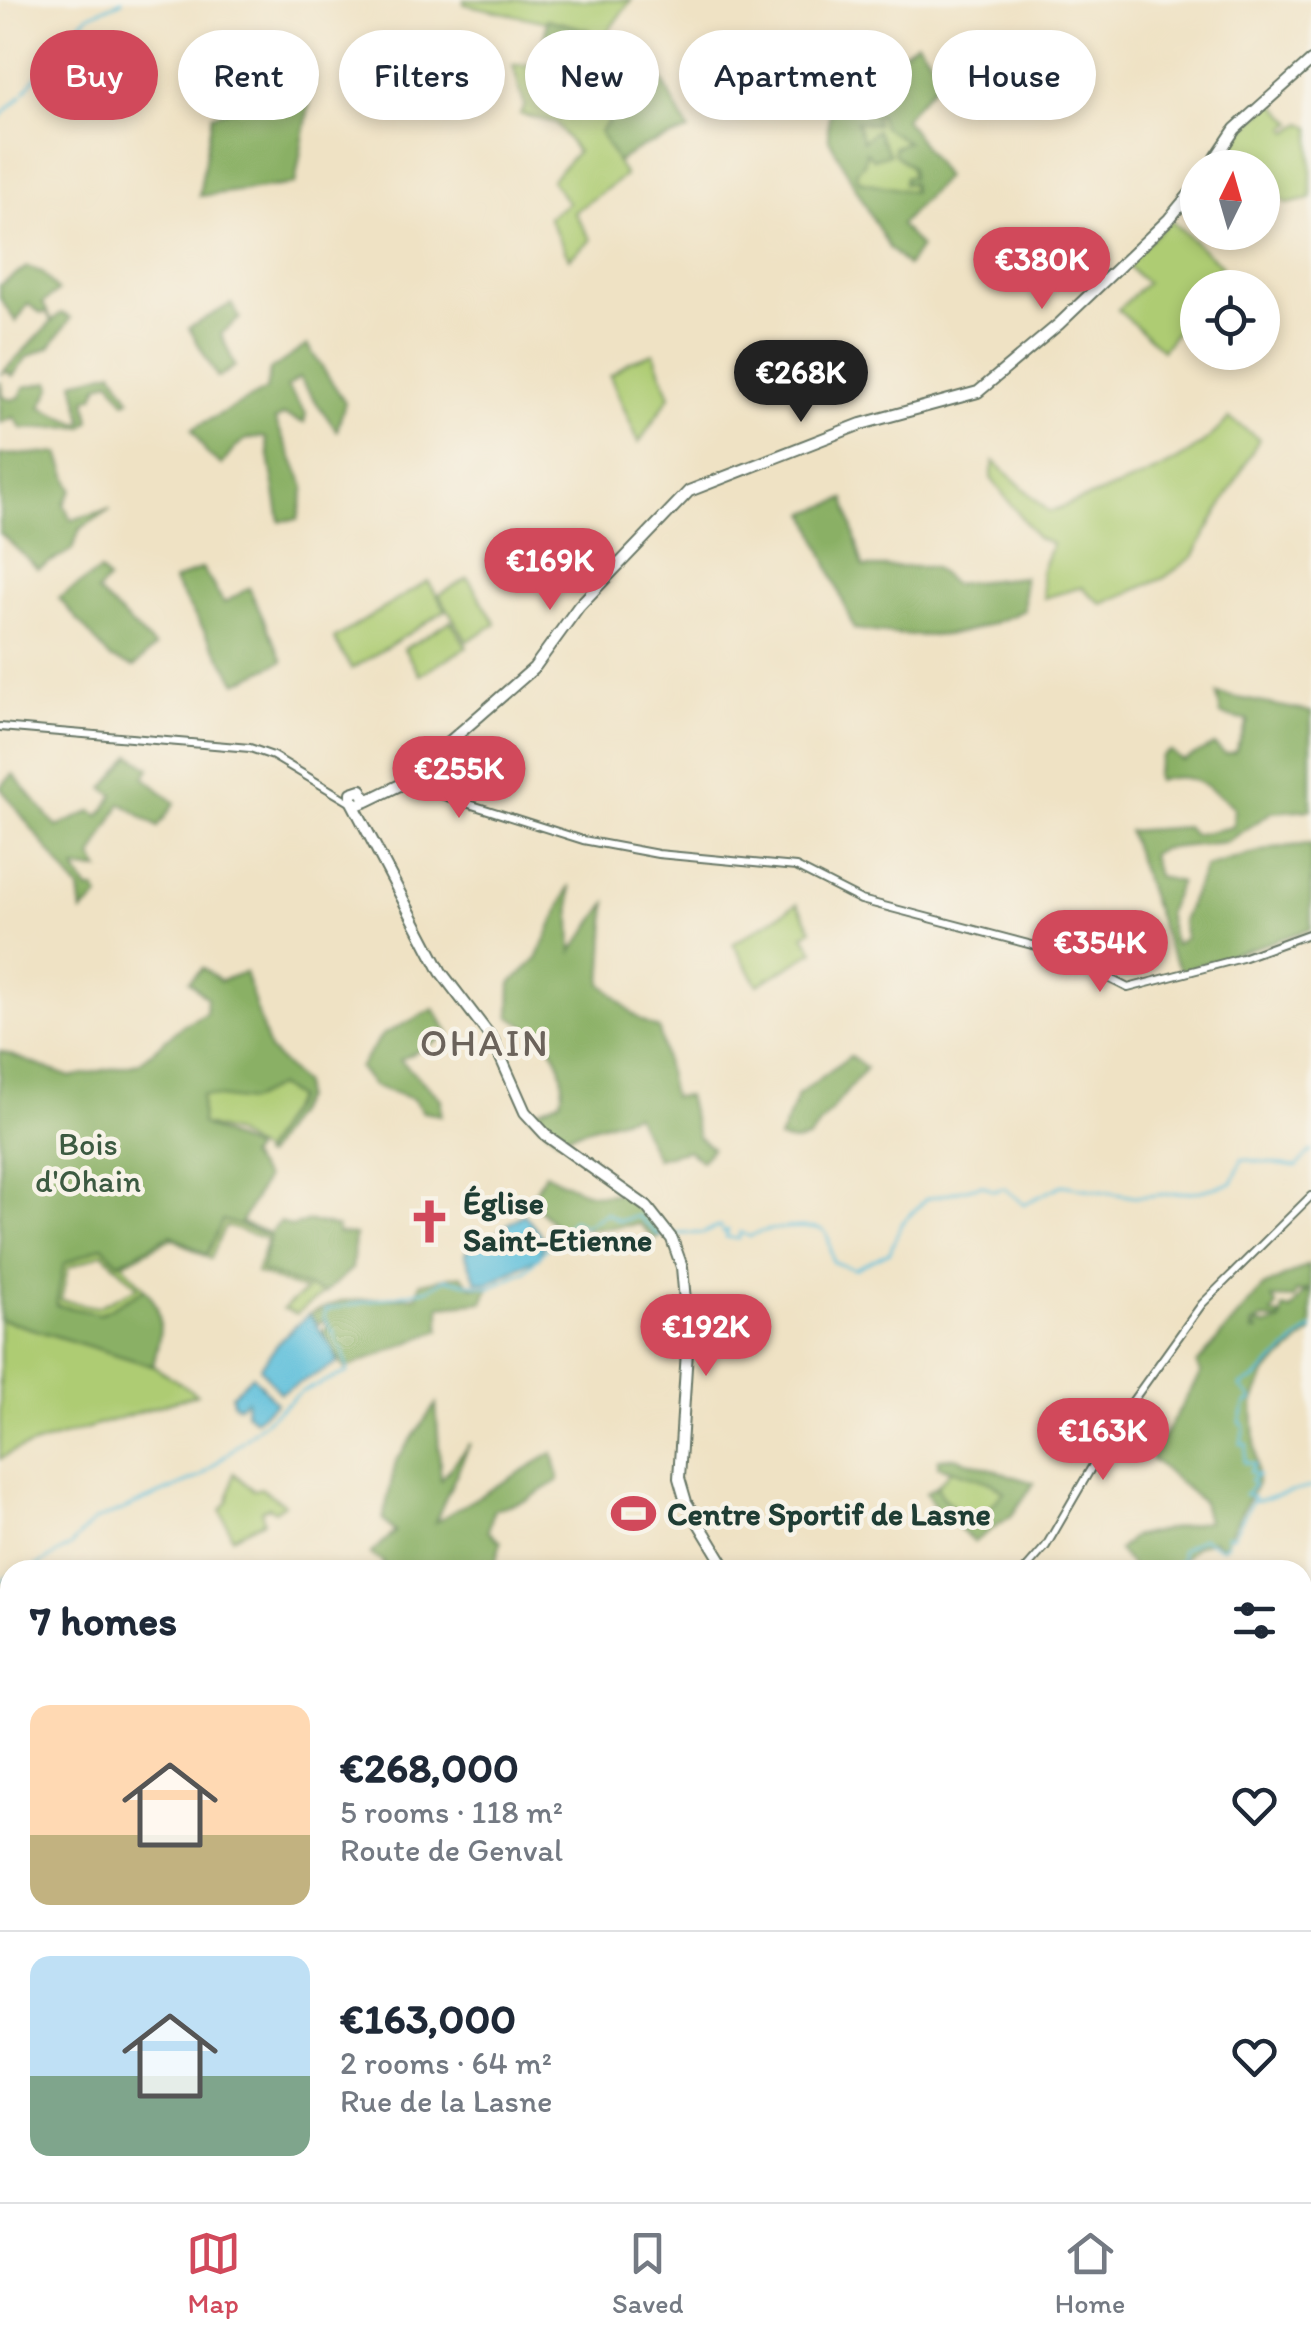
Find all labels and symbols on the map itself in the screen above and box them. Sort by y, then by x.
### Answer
north arrow [1180,150,1280,250]
pin: €380K [972,227,1112,312]
pin: €268K [731,340,871,425]
pin: €169K [480,528,620,613]
pin: €255K [389,736,529,821]
pin: €354K [1030,910,1170,995]
district label: OHAIN [420,1020,550,1066]
park label: Bois d'Ohain [35,1125,141,1200]
place label: Église Saint-Etienne [463,1184,652,1259]
church icon: Église Saint-Etienne [406,1197,454,1245]
pin: €192K [636,1294,776,1379]
pin: €163K [1033,1398,1173,1483]
sports icon: Centre Sportif de Lasne [610,1490,658,1538]
place label: Centre Sportif de Lasne [667,1495,991,1533]

